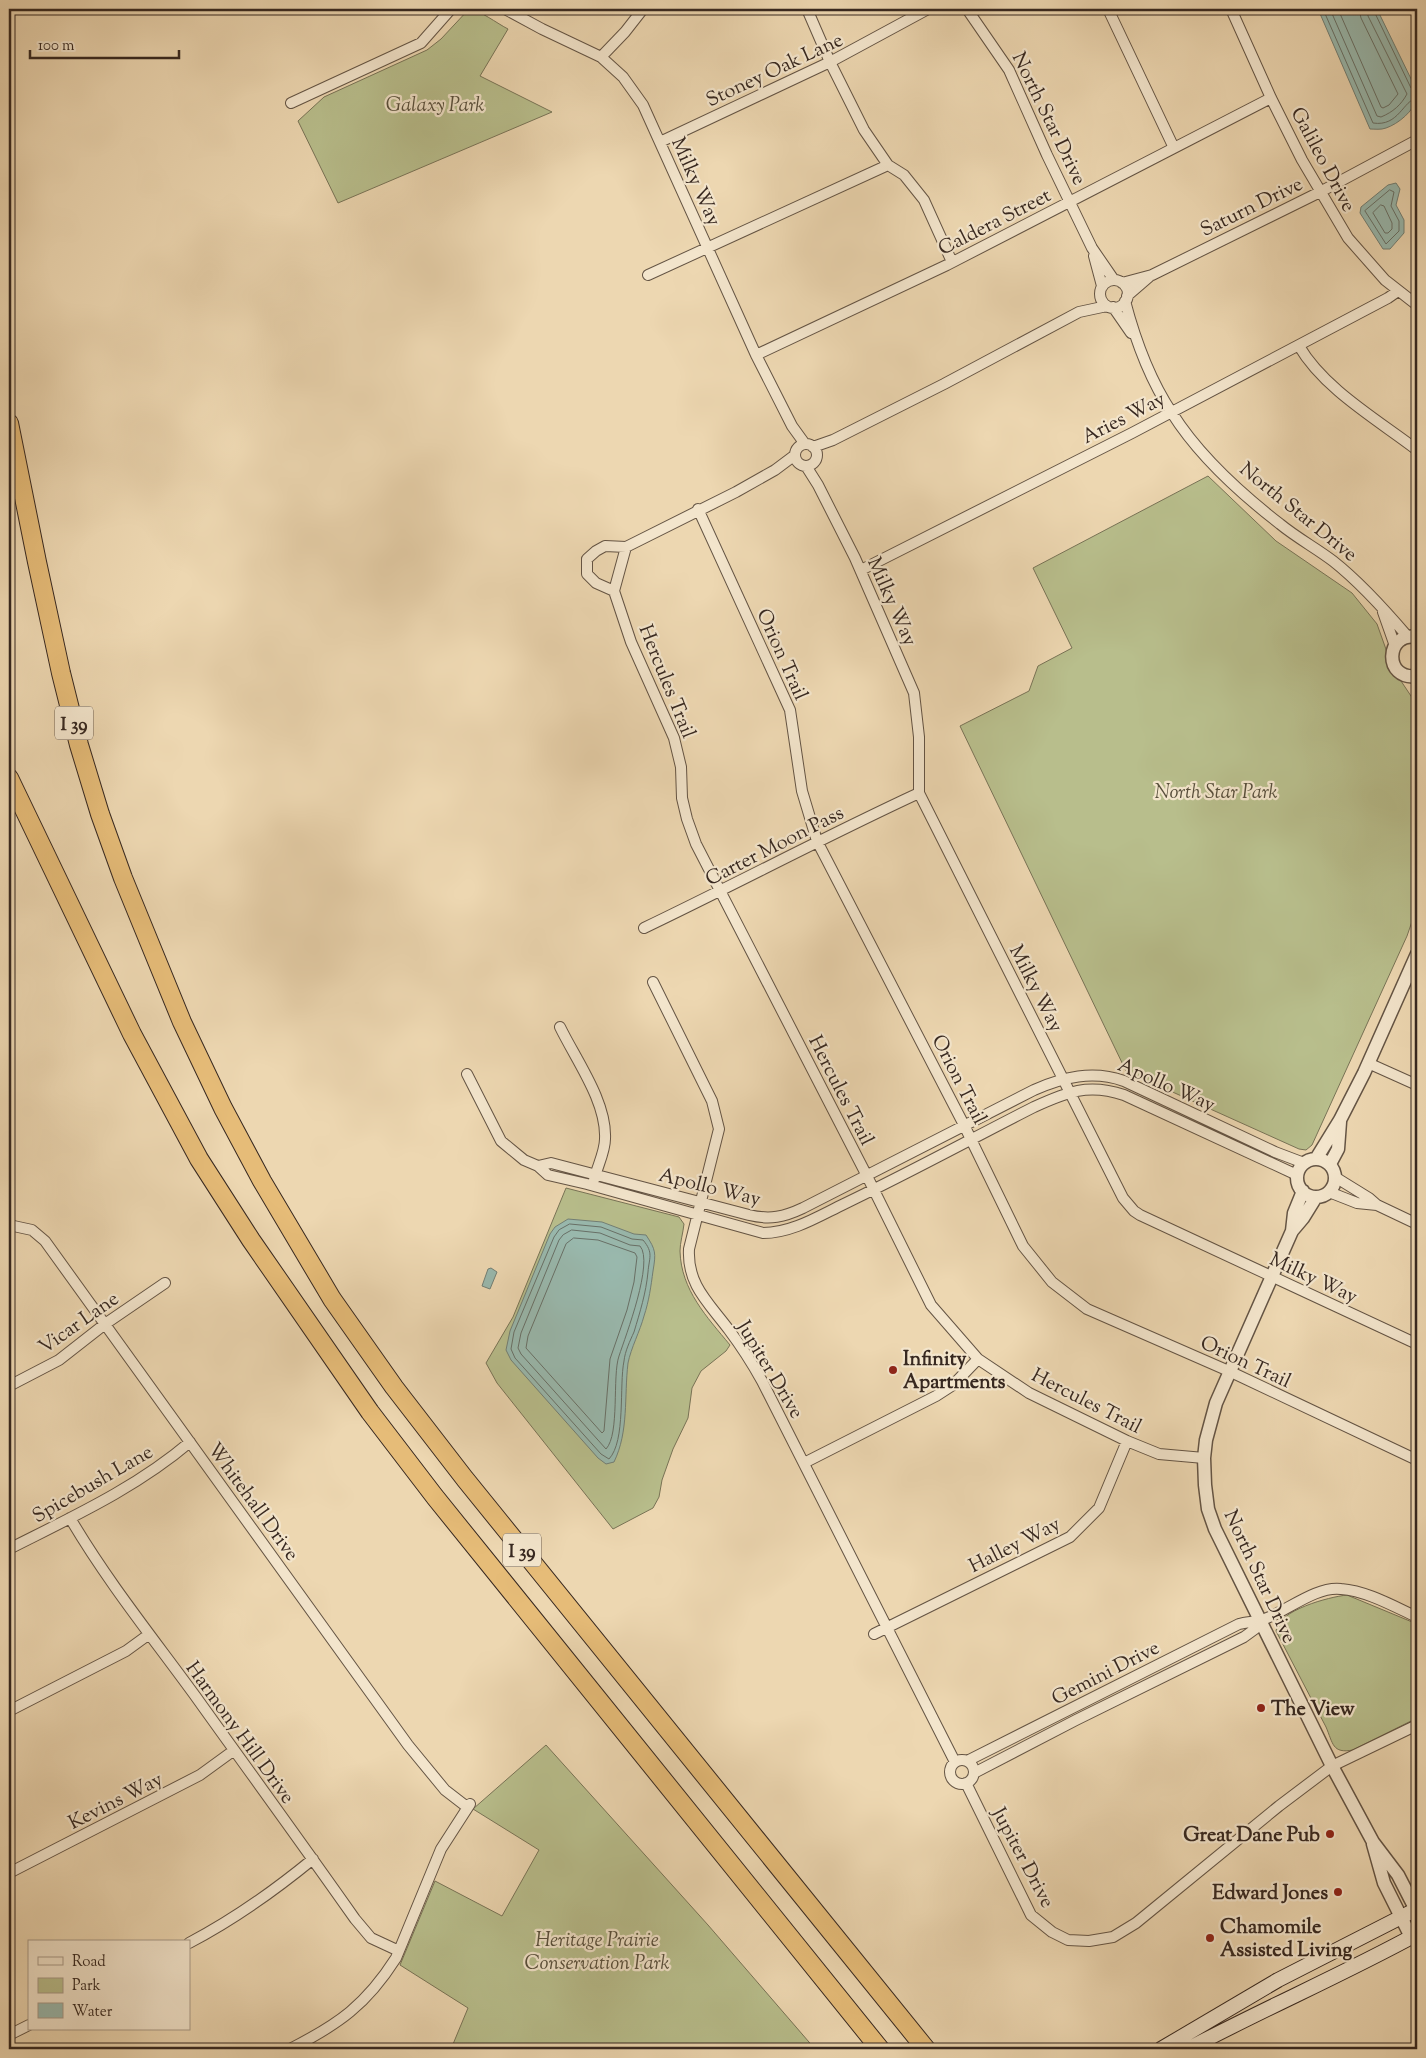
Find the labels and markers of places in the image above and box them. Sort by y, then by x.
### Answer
place label: Infinity Apartments [903,1346,1006,1398]
marker: Infinity Apartments [887,1364,899,1376]
place label: The View [1271,1696,1355,1725]
marker: The View [1255,1702,1267,1714]
place label: Great Dane Pub [1183,1822,1320,1851]
marker: Great Dane Pub [1324,1828,1336,1840]
place label: Edward Jones [1212,1880,1328,1909]
marker: Edward Jones [1332,1886,1344,1898]
place label: Chamomile Assisted Living [1220,1914,1353,1966]
marker: Chamomile Assisted Living [1204,1932,1216,1944]

